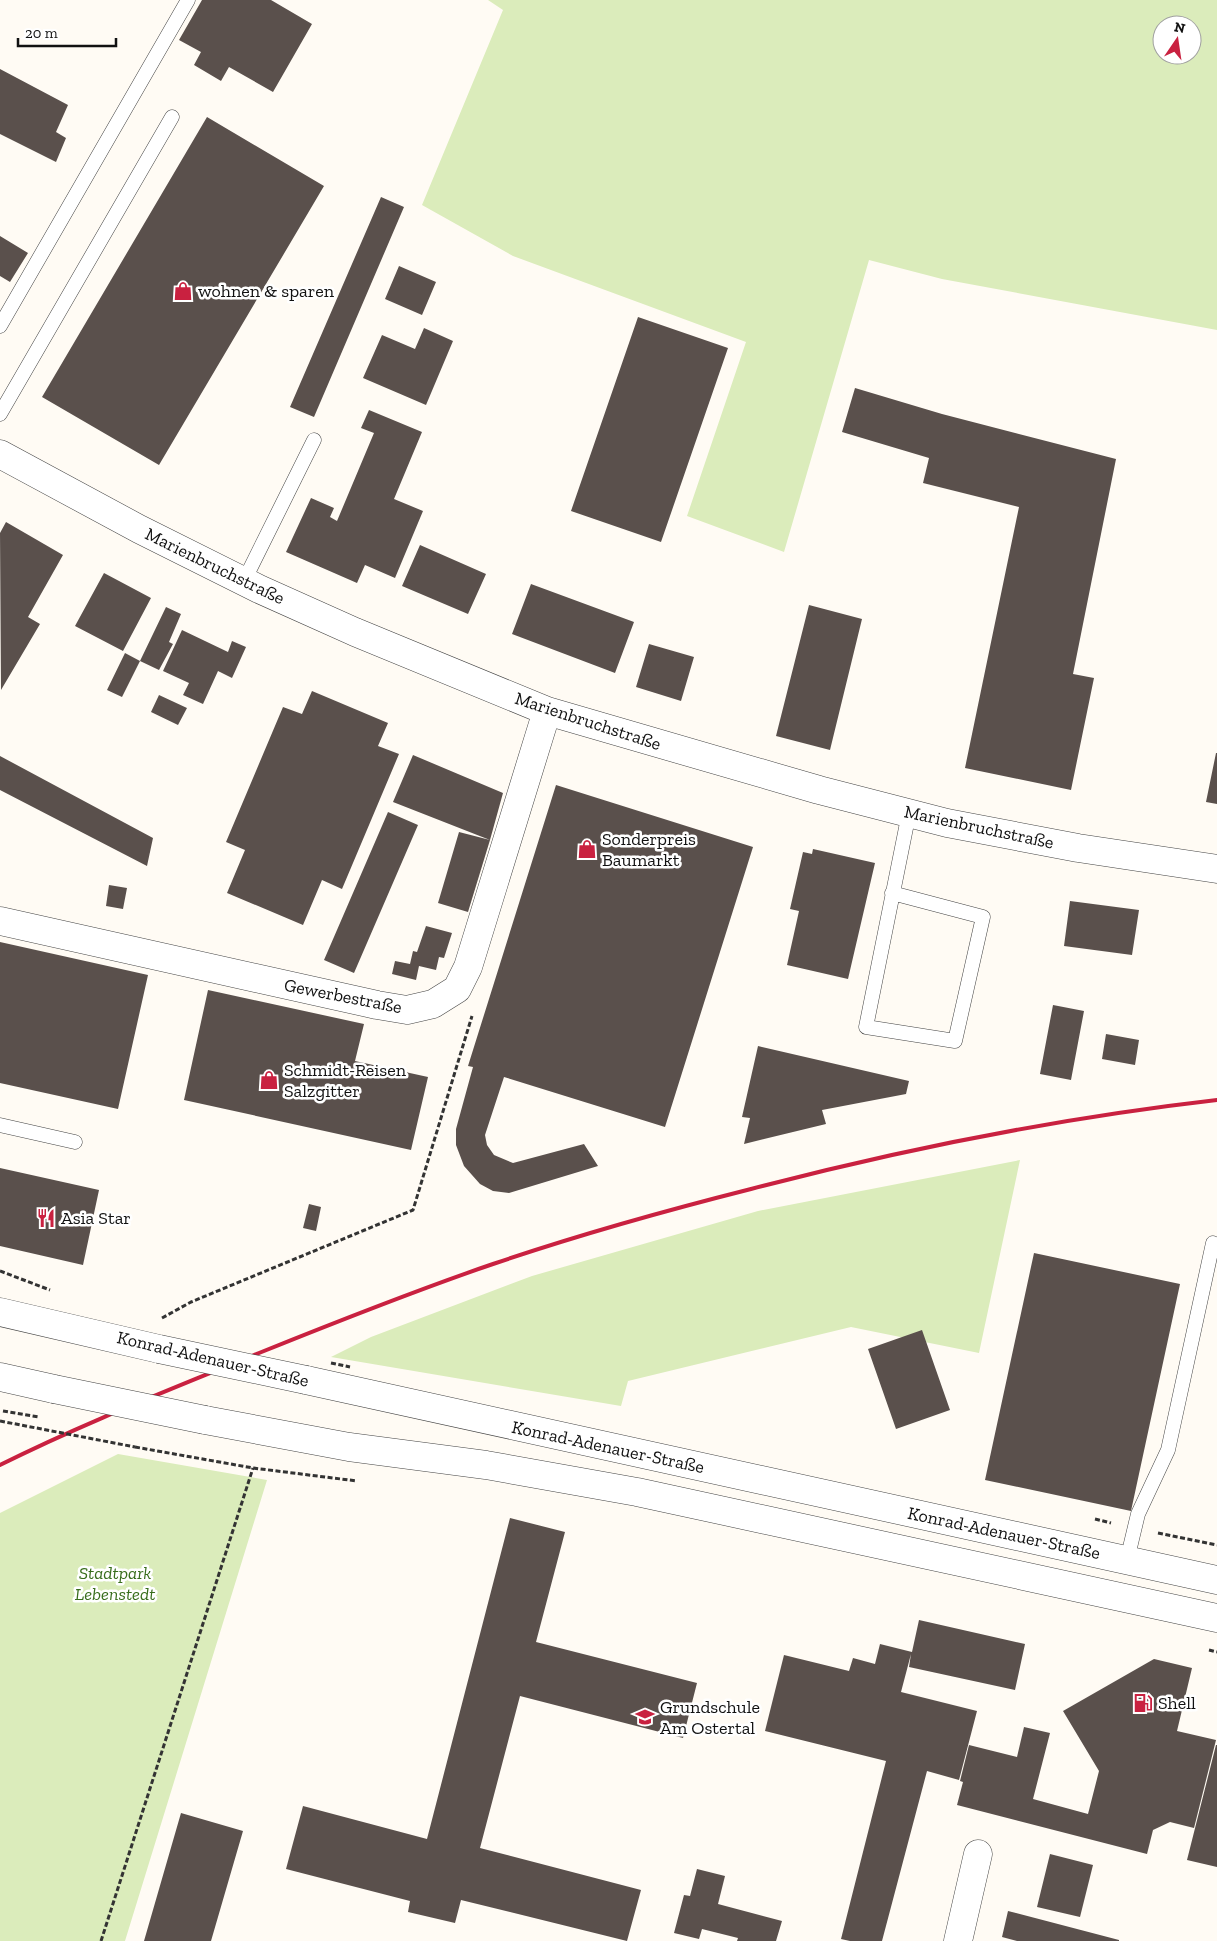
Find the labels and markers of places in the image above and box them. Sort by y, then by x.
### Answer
shop icon: wohnen & sparen [172,280,194,302]
place label: wohnen & sparen [198,280,335,302]
place label: Sonderpreis Baumarkt [602,828,696,871]
shop icon: Sonderpreis Baumarkt [576,838,598,860]
place label: Schmidt-Reisen Salzgitter [284,1059,407,1102]
shop icon: Schmidt-Reisen Salzgitter [258,1069,280,1091]
restaurant icon: Asia Star [35,1207,57,1229]
place label: Asia Star [61,1207,131,1229]
fuel station icon: Shell [1132,1692,1154,1714]
place label: Shell [1158,1692,1196,1714]
place label: Grundschule Am Ostertal [660,1696,760,1739]
school or university icon: Grundschule Am Ostertal [634,1706,656,1728]

